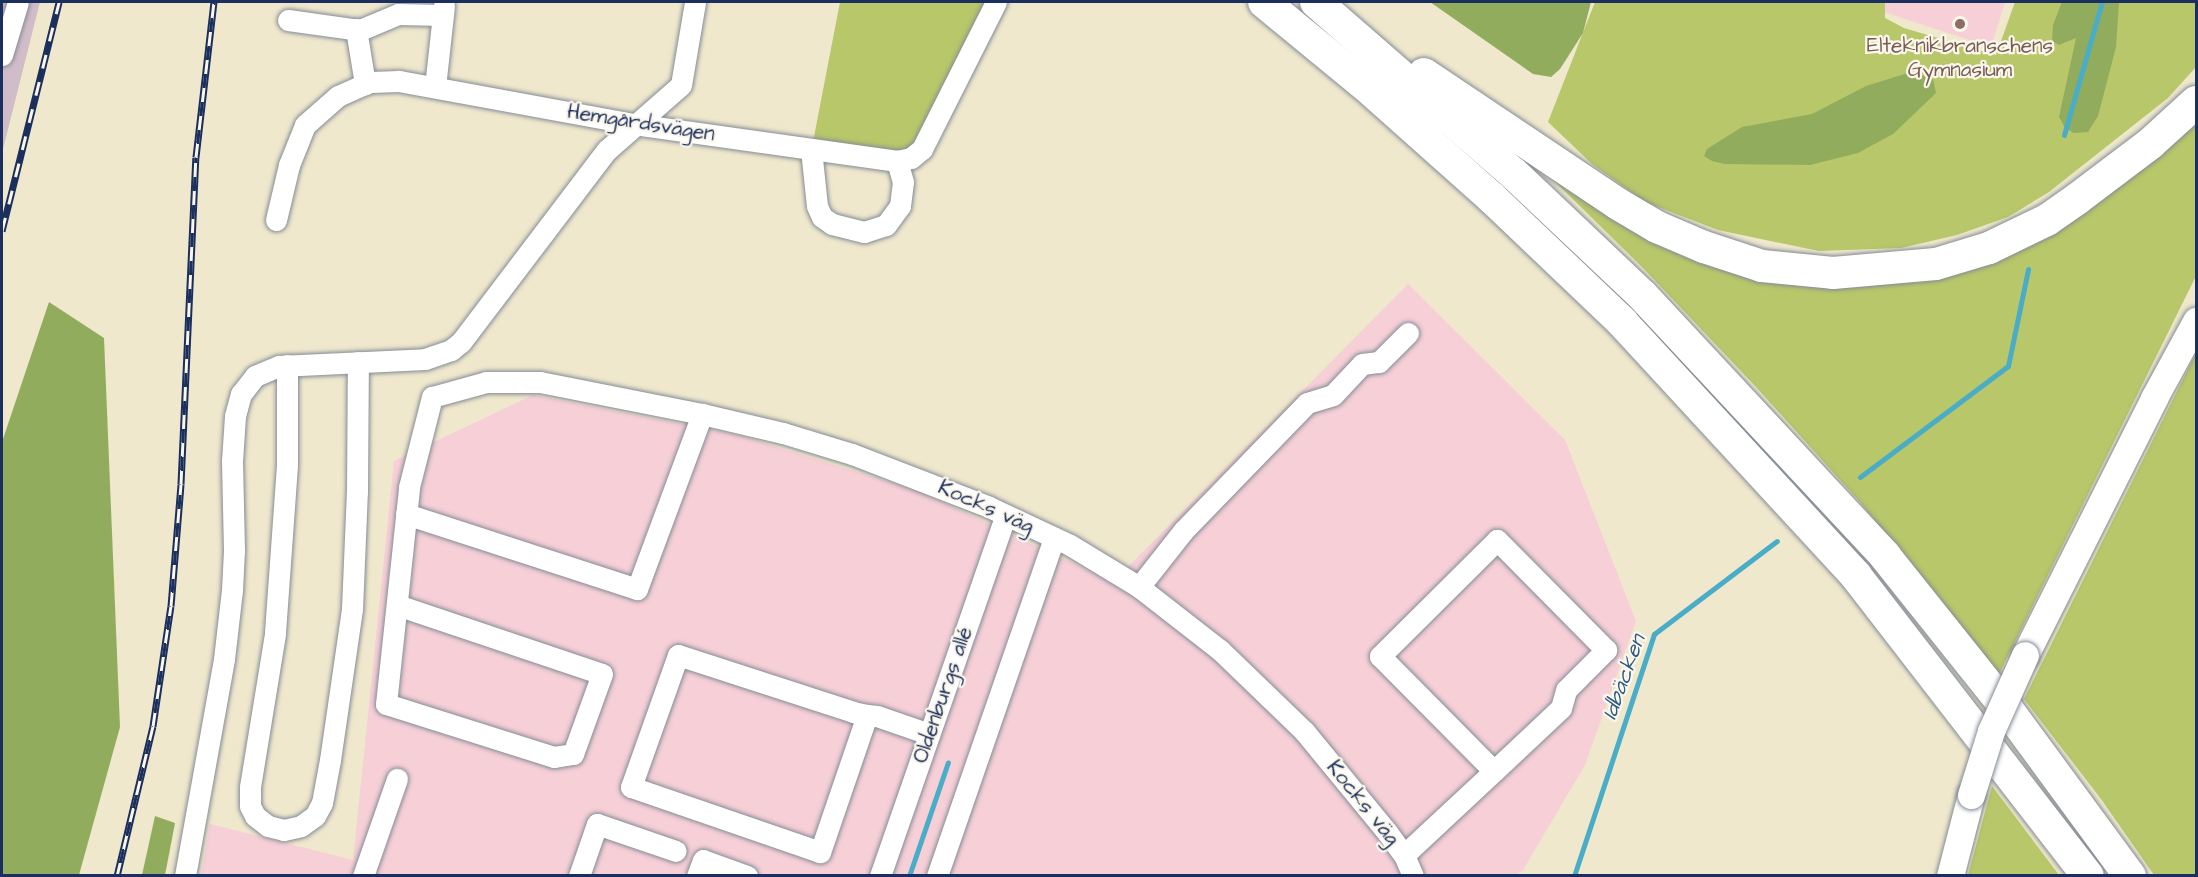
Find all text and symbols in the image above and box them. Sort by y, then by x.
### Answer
marker: Elteknikbranschens Gymnasium [1953,17,1967,31]
place label: Elteknikbranschens Gymnasium [1867,33,2053,83]
street label: Hemgårdsvägen [565,99,717,147]
street label: Kocks väg [934,475,1038,539]
street label: Oldenburgs allé [908,624,978,766]
water label: Idbäcken [1596,631,1652,723]
street label: Kocks väg [1321,755,1405,851]

